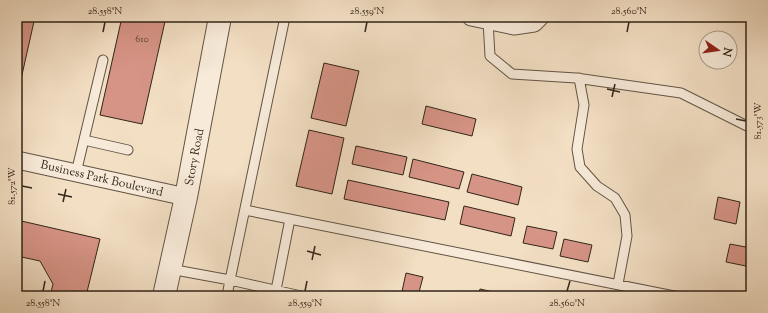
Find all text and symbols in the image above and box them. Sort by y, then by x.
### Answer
text: 28.558°N [88,4,122,19]
text: 28.559°N [350,4,384,19]
text: 28.560°N [611,4,647,19]
north arrow [698,30,738,70]
house number: 610 [135,32,149,47]
text: N [718,45,736,58]
text: 81.573°W [751,103,766,140]
street label: Story Road [181,127,209,187]
street label: Business Park Boulevard [39,156,165,202]
text: 81.572°W [5,167,20,205]
text: 28.558°N [26,296,60,311]
text: 28.559°N [288,296,322,311]
text: 28.560°N [549,296,585,311]

